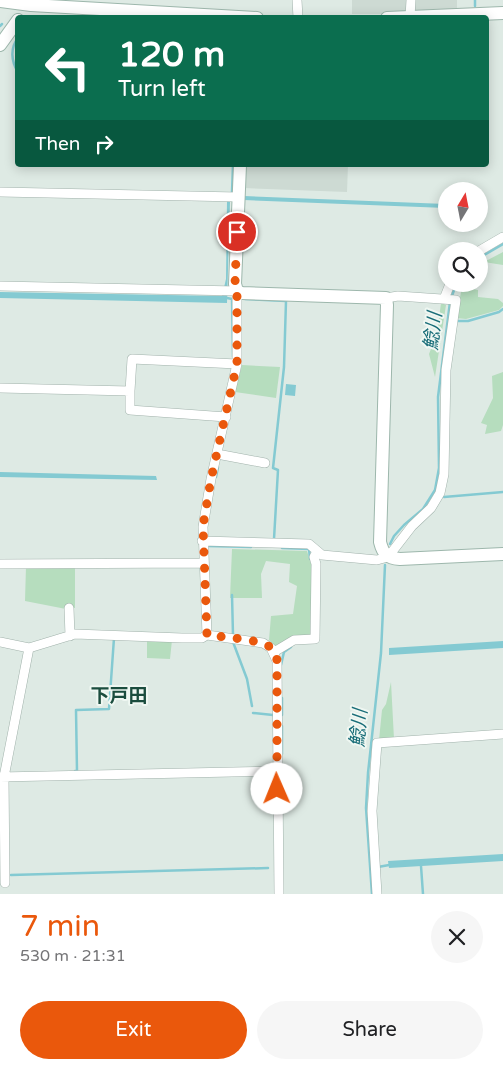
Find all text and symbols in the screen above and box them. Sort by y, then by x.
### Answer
text: 120 m [118,34,225,76]
icon: left [35,35,100,100]
text: Turn left [118,76,206,102]
icon: right [90,130,118,158]
text: Then [35,133,80,155]
north arrow [438,182,488,232]
map controls [438,182,488,292]
pin [216,211,258,253]
icon: arrive [223,218,251,246]
button: search [438,242,488,292]
water label: 鯰川 [420,309,446,351]
district label: 下戸田 [90,685,148,707]
water label: 鯰川 [346,706,372,748]
position arrow [250,762,302,814]
text: 7 min [20,908,100,945]
button: close [431,911,483,963]
text: 530 m · 21:31 [20,946,126,966]
button: Exit [20,1001,247,1059]
button: Share [257,1001,483,1059]

